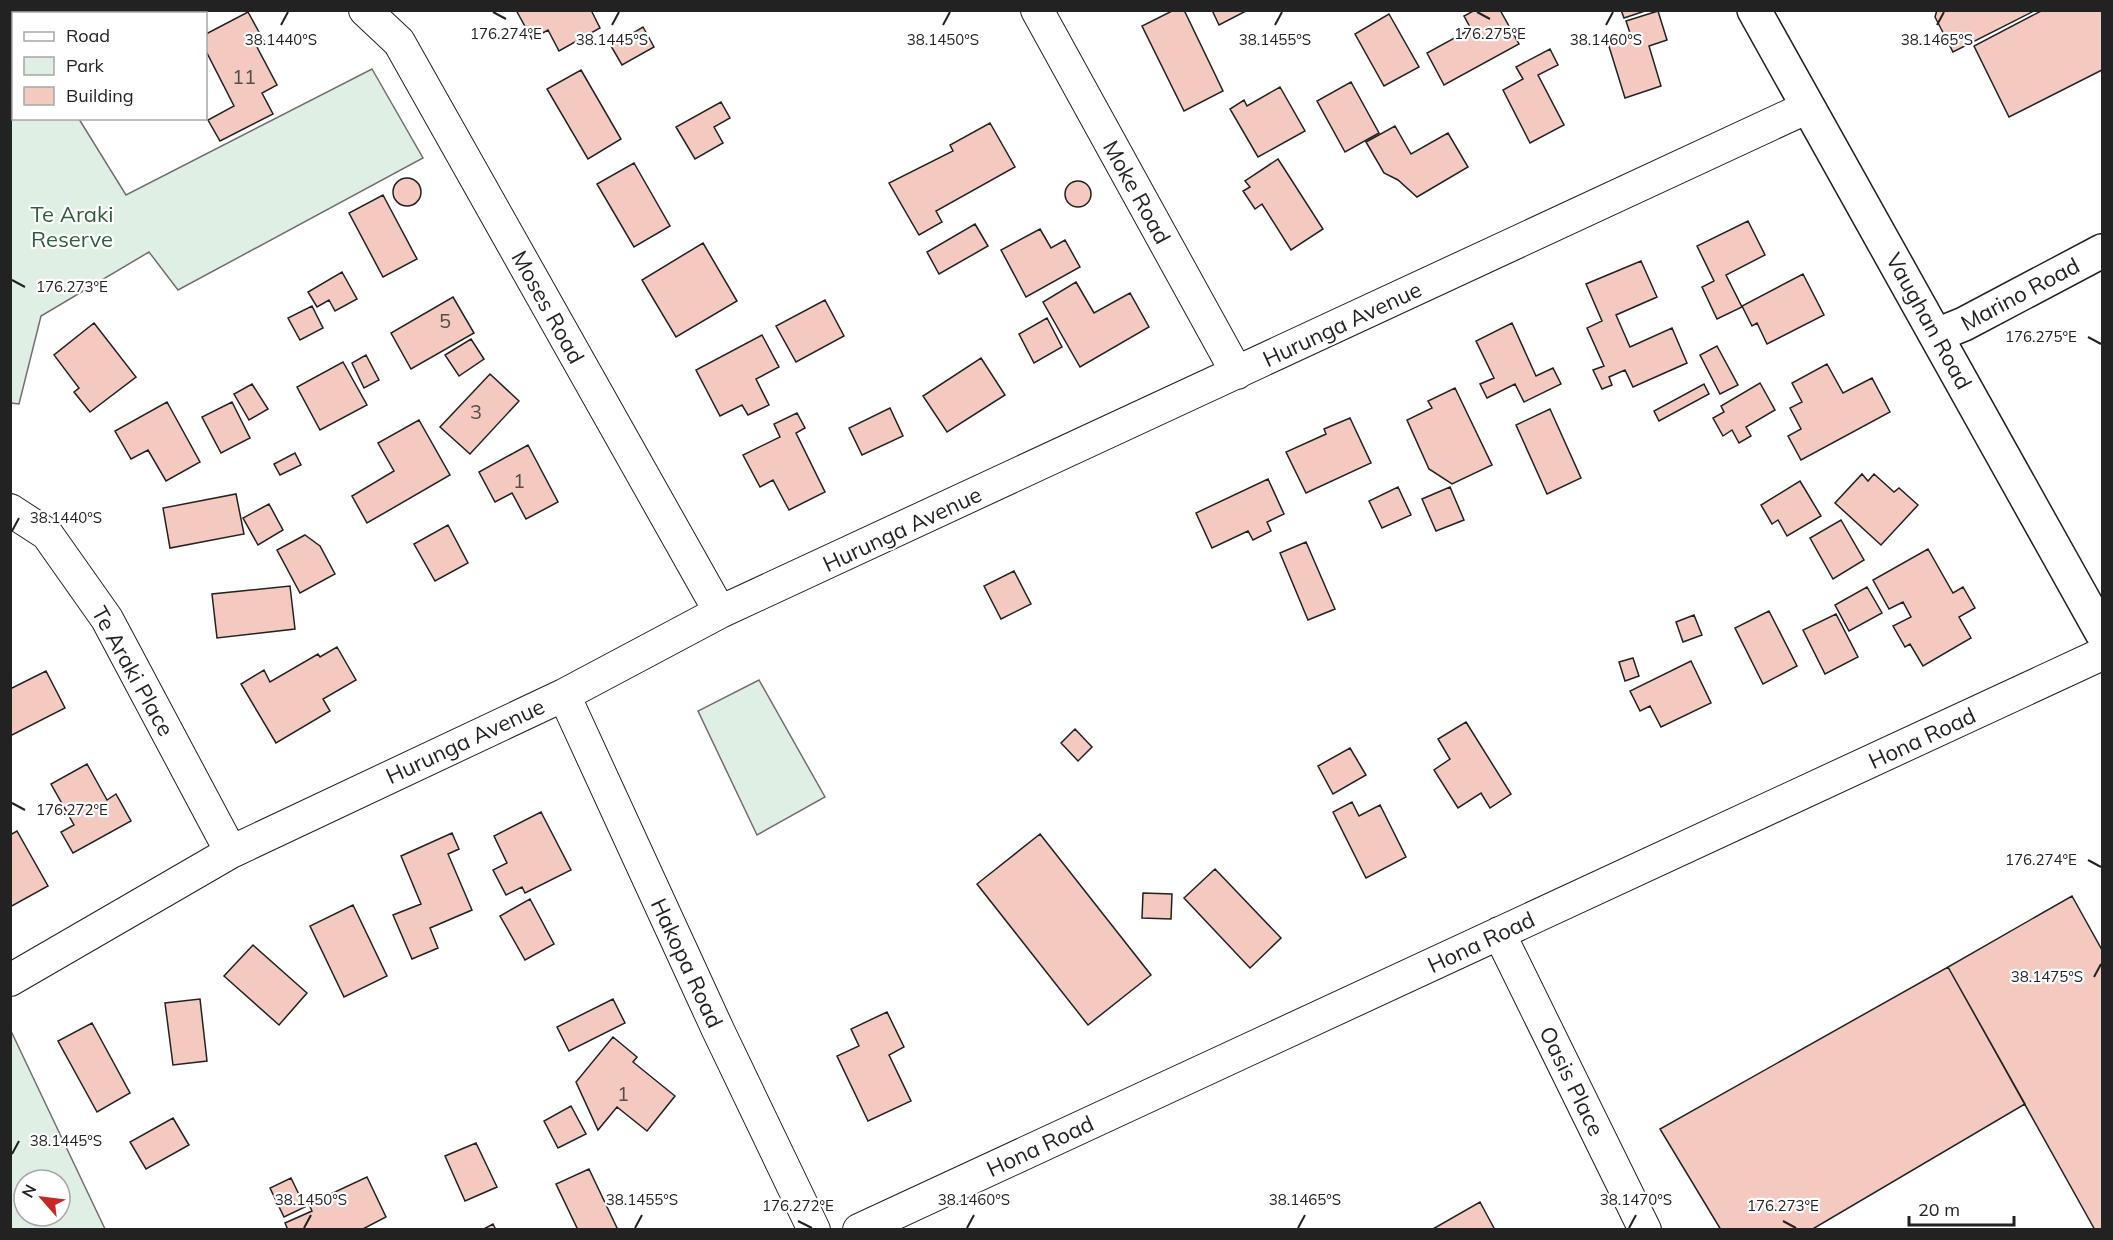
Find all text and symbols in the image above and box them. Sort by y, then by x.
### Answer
legend [12,12,207,120]
text: Road [66,24,110,47]
text: 176.274°E [470,24,542,43]
text: 176.275°E [1454,24,1526,43]
text: 38.1440°S [245,30,317,49]
text: 38.1445°S [576,30,648,49]
text: 38.1450°S [907,30,979,49]
text: 38.1455°S [1239,30,1311,49]
text: 38.1460°S [1570,30,1642,49]
text: 38.1465°S [1901,30,1973,49]
text: Park [66,54,105,77]
house number: 11 [232,64,256,89]
text: Building [66,84,134,107]
street label: Moke Road [1097,135,1177,249]
park label: Te Araki Reserve [30,200,114,253]
street label: Moses Road [505,246,591,368]
street label: Vaughan Road [1880,248,1978,394]
street label: Marino Road [1956,251,2084,337]
street label: Hurunga Avenue [1258,275,1426,373]
text: 176.273°E [36,277,108,296]
house number: 5 [439,308,451,333]
text: 176.275°E [2005,327,2077,346]
house number: 3 [470,399,482,424]
house number: 1 [513,468,525,493]
street label: Hurunga Avenue [818,480,986,578]
text: 38.1440°S [30,508,102,527]
street label: Te Araki Place [86,601,180,741]
street label: Hurunga Avenue [381,692,549,790]
street label: Hona Road [1864,701,1980,775]
text: 176.272°E [36,800,108,819]
text: 176.274°E [2005,850,2077,869]
street label: Hakopa Road [645,894,729,1032]
street label: Hona Road [1423,905,1539,979]
text: 38.1475°S [2011,967,2083,986]
street label: Oasis Place [1533,1022,1611,1140]
house number: 1 [617,1081,629,1106]
street label: Hona Road [982,1109,1098,1183]
text: 38.1445°S [30,1131,102,1150]
north arrow [12,1168,72,1228]
text: N [17,1181,40,1201]
scale bar [1909,1189,2014,1227]
text: 38.1450°S [275,1190,347,1209]
text: 38.1455°S [606,1190,678,1209]
text: 38.1460°S [938,1190,1010,1209]
text: 38.1465°S [1269,1190,1341,1209]
text: 38.1470°S [1600,1190,1672,1209]
text: 176.272°E [762,1196,834,1215]
text: 176.273°E [1747,1196,1819,1215]
text: 20 m [1918,1198,1960,1221]

